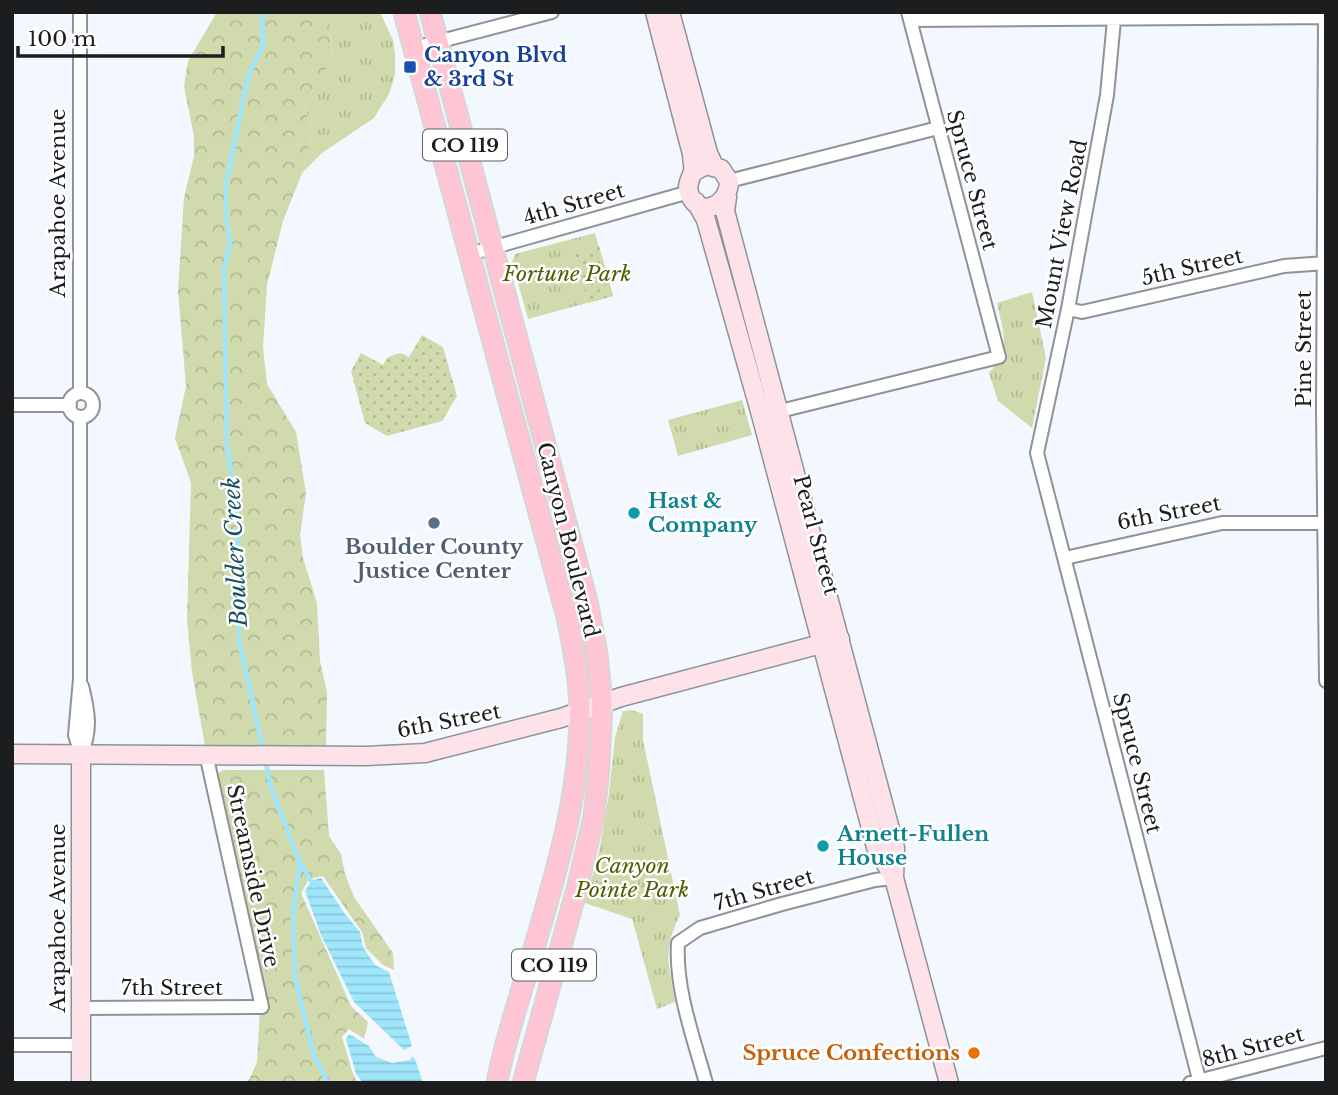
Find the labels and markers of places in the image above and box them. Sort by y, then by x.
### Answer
place label: Canyon Blvd & 3rd St [424,42,567,92]
marker: Canyon Blvd & 3rd St [402,59,418,75]
place label: Hast & Company [648,488,758,538]
marker: Hast & Company [626,505,642,521]
marker: Boulder County Justice Center [426,515,442,531]
place label: Boulder County Justice Center [345,534,524,584]
place label: Arnett-Fullen House [836,821,989,871]
marker: Arnett-Fullen House [815,838,831,854]
place label: Spruce Confections [742,1040,960,1066]
marker: Spruce Confections [966,1045,982,1061]

